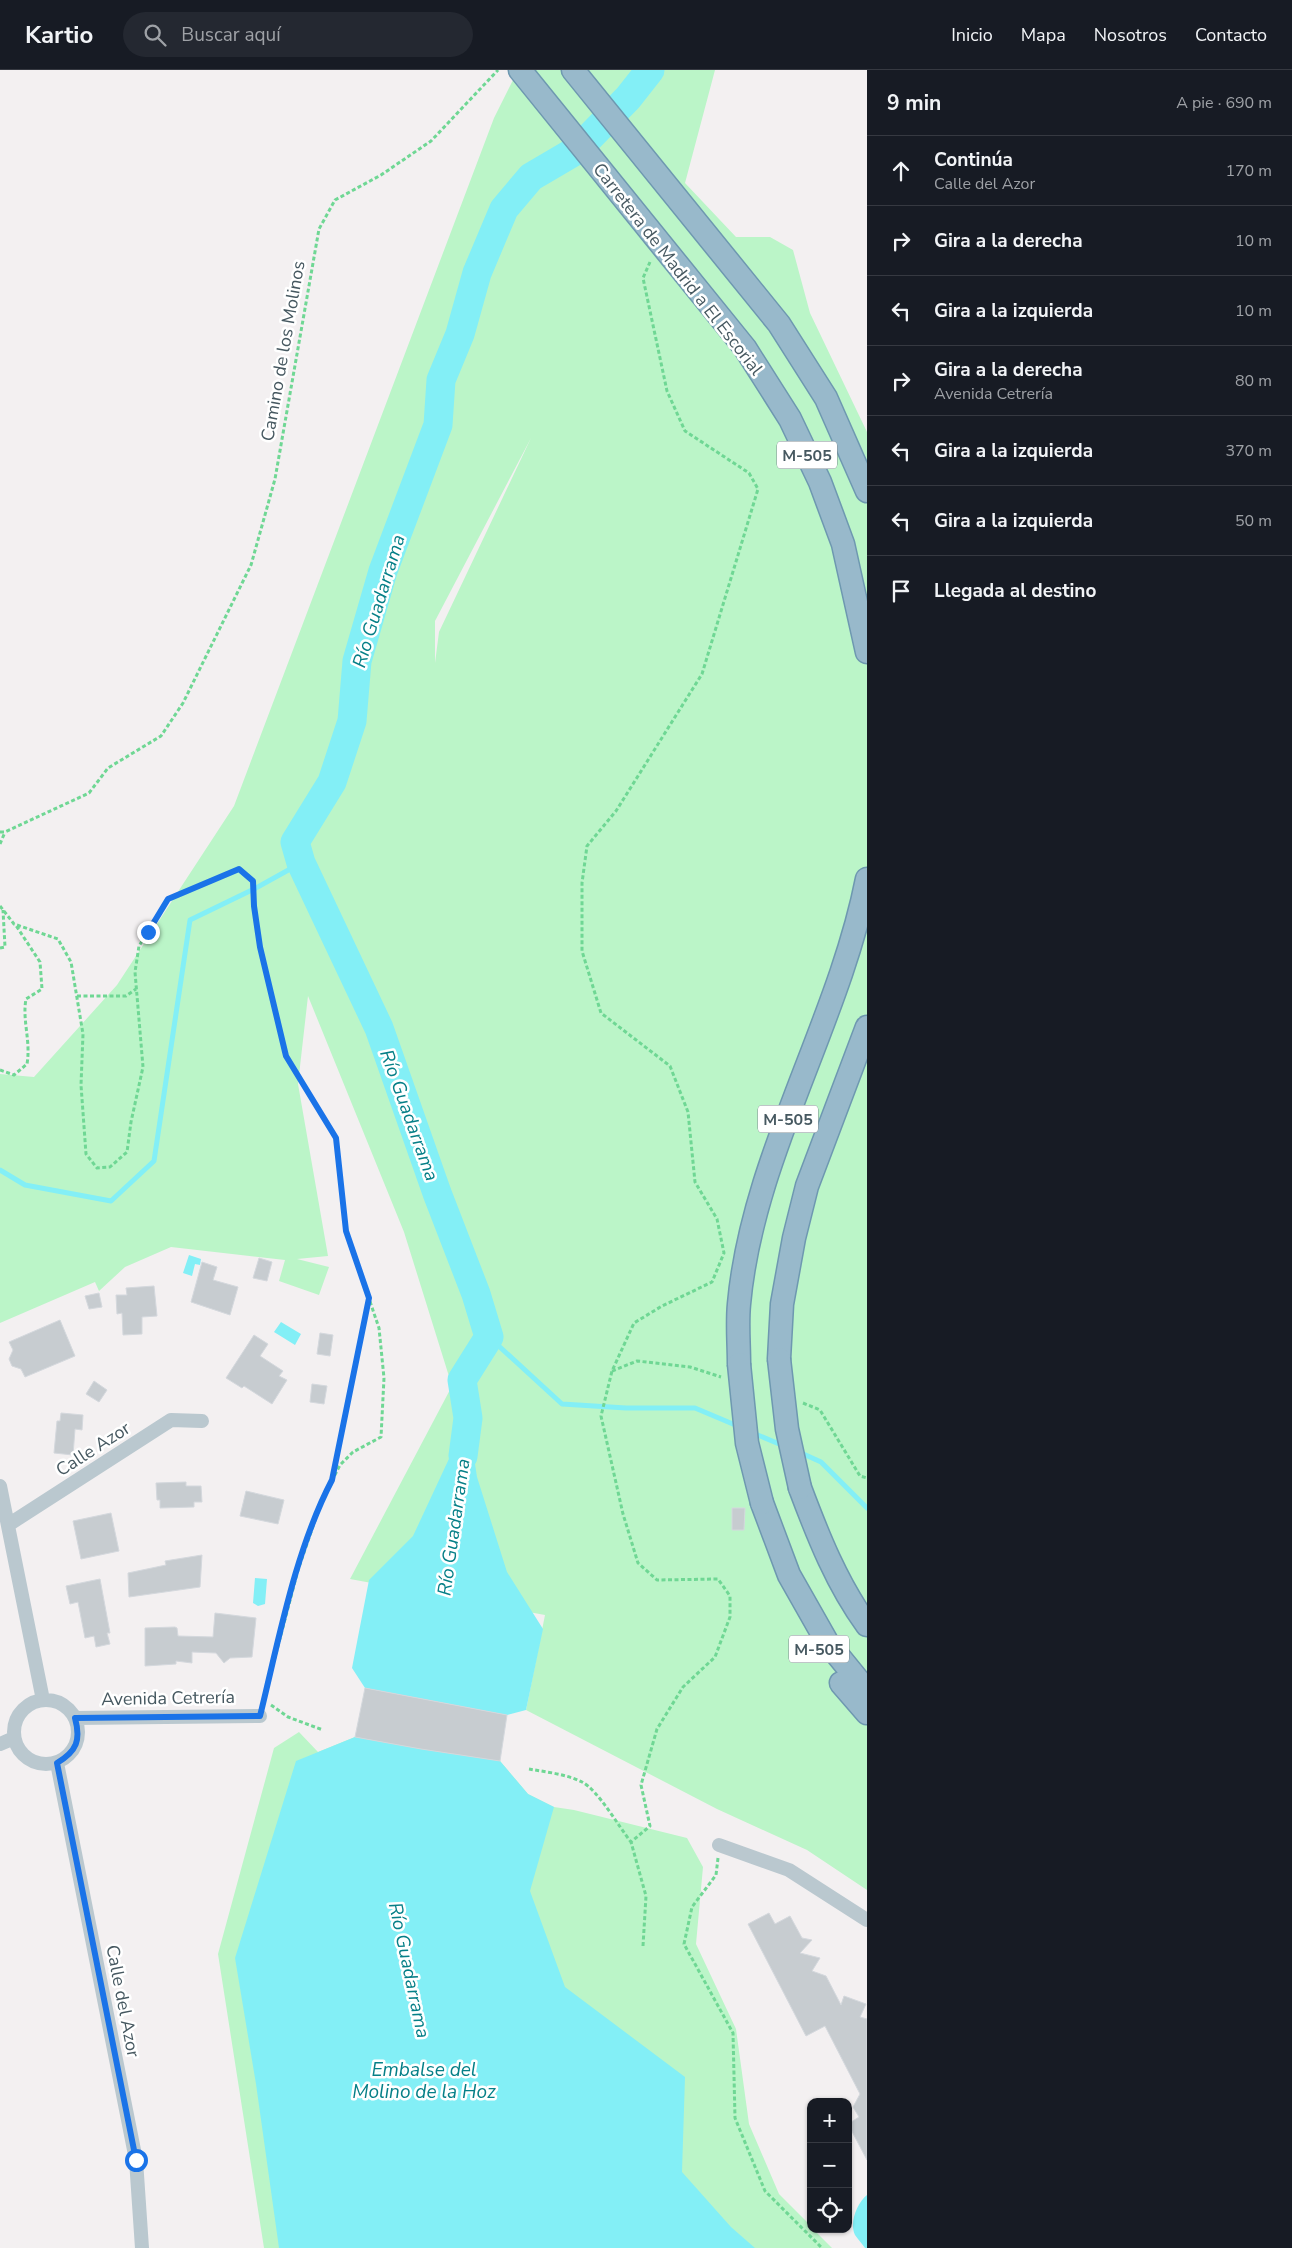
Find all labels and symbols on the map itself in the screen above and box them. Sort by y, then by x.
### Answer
street label: Carretera de Madrid a El Escorial [588,158,769,381]
street label: Camino de los Molinos [255,259,311,443]
road number: M-505 [777,442,837,468]
water label: Río Guadarrama [346,531,412,671]
route end [137,921,160,944]
water label: Río Guadarrama [373,1046,445,1185]
road number: M-505 [758,1106,818,1132]
street label: Calle Azor [51,1416,135,1482]
water label: Río Guadarrama [432,1457,476,1597]
road number: M-505 [789,1636,849,1662]
street label: Avenida Cetrería [101,1685,235,1711]
water label: Río Guadarrama [382,1900,436,2040]
street label: Calle del Azor [100,1943,146,2060]
water label: Embalse del Molino de la Hoz [352,2057,496,2105]
route start [125,2149,148,2172]

